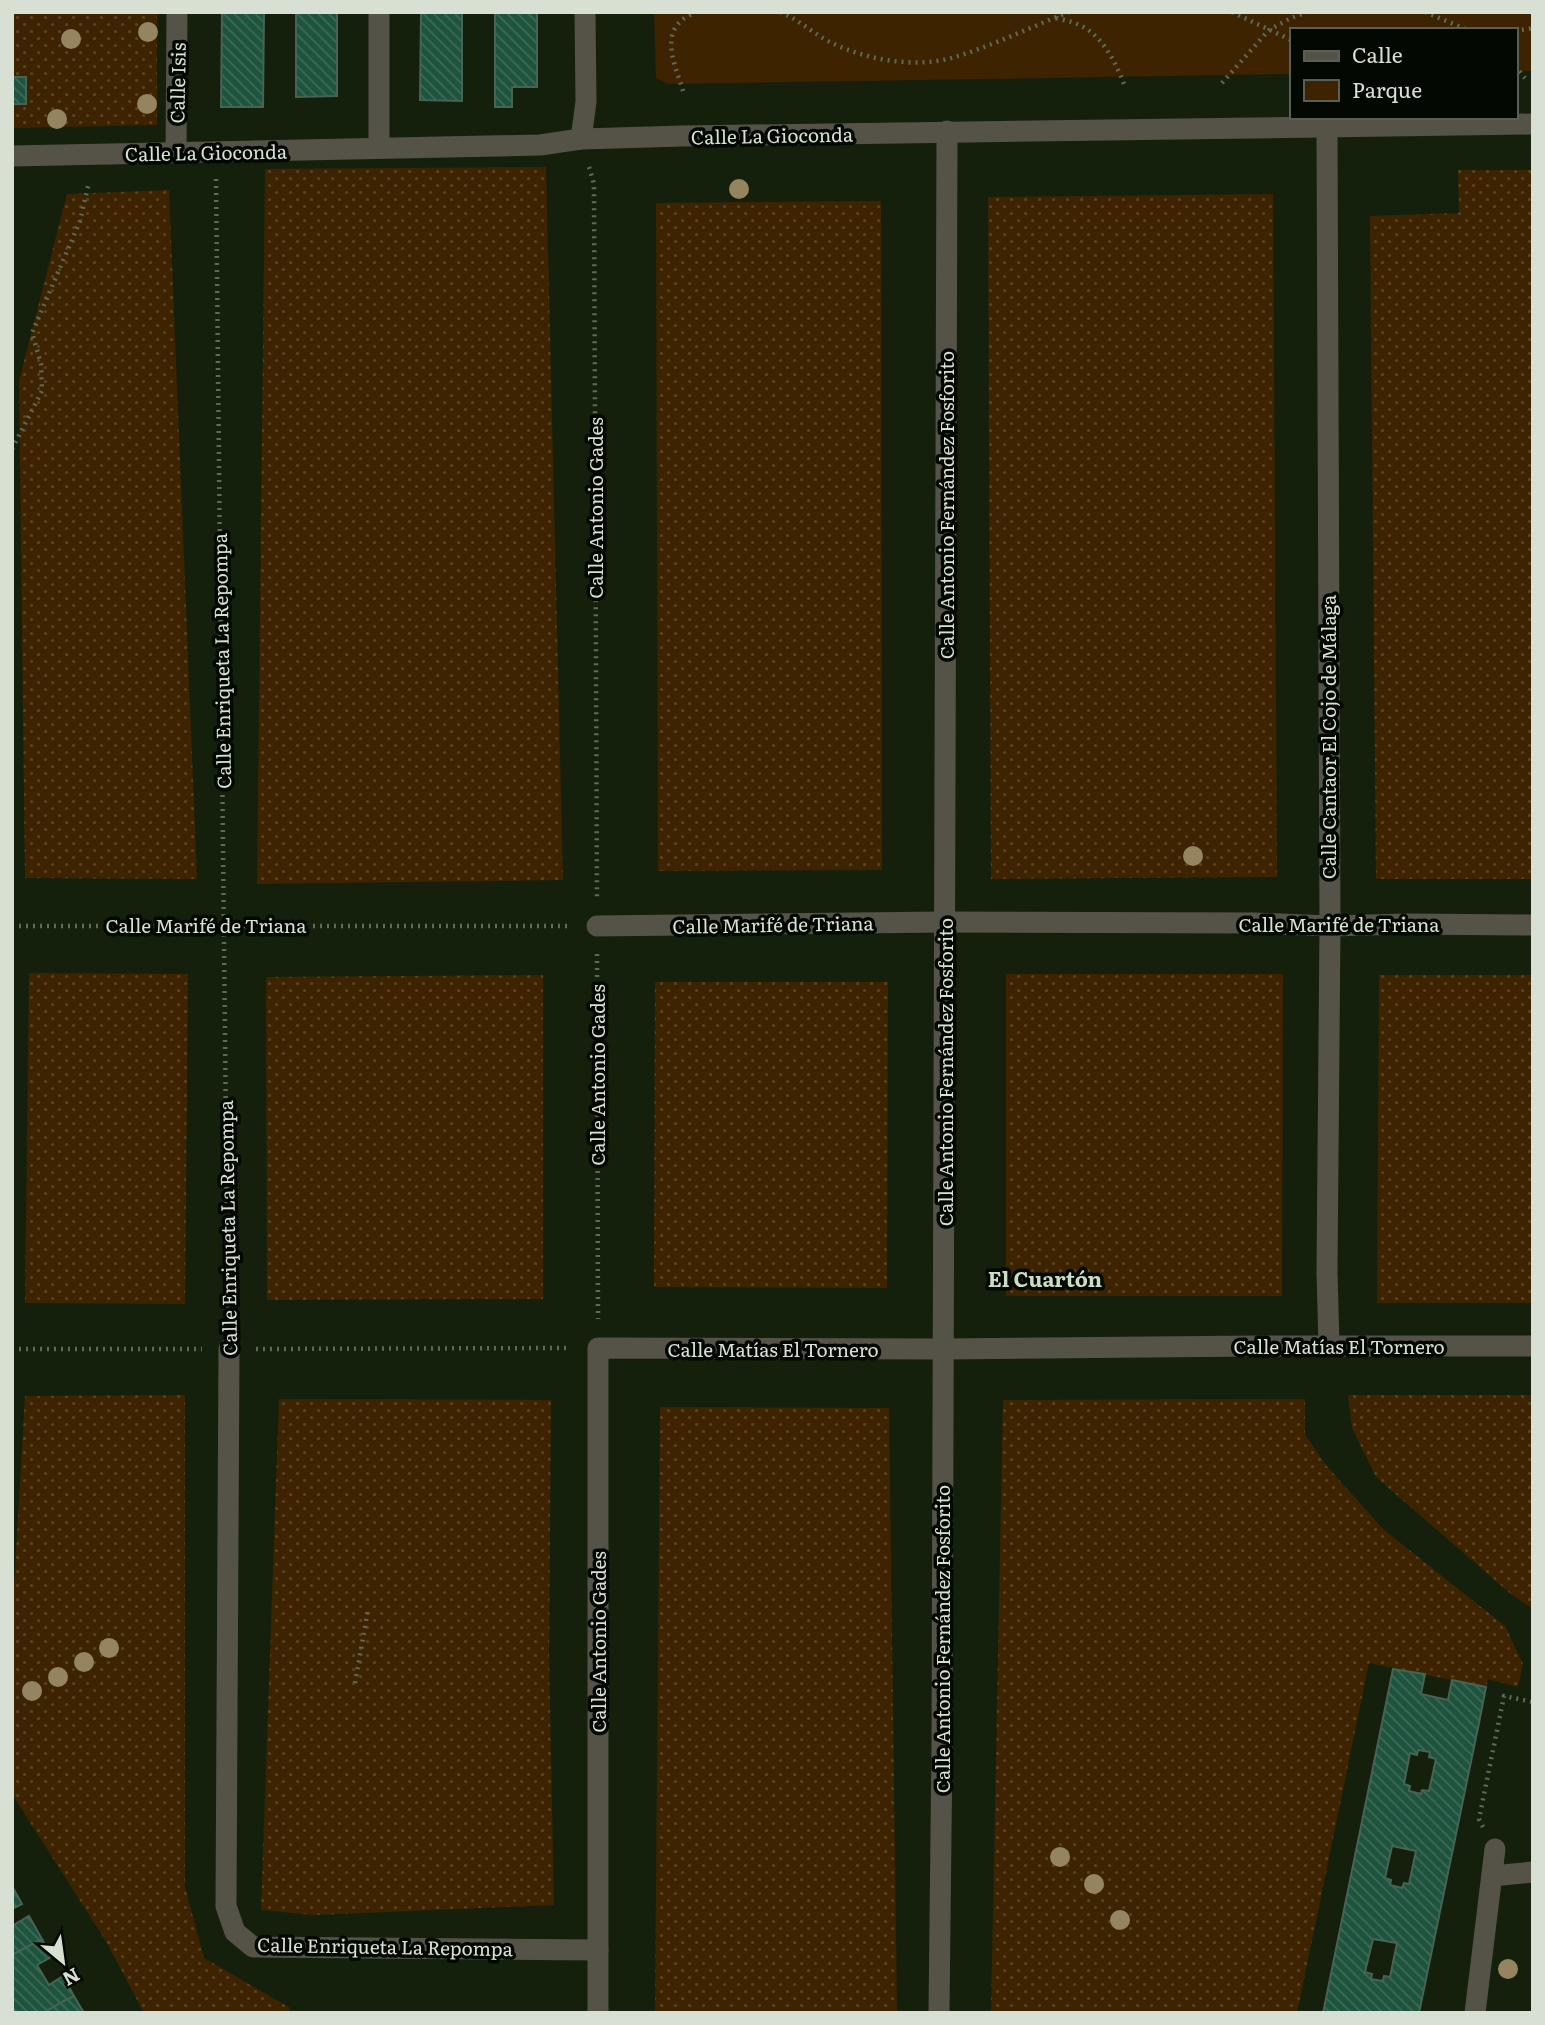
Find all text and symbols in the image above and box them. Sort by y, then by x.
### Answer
legend [1290,28,1517,119]
text: Calle [1352,38,1403,69]
street label: Calle Isis [162,42,192,124]
text: Parque [1352,73,1422,104]
street label: Calle La Gioconda [691,120,854,150]
street label: Calle La Gioconda [125,137,288,167]
street label: Calle Antonio Fernández Fosforito [932,351,960,659]
street label: Calle Antonio Gades [581,417,609,599]
street label: Calle Enriqueta La Repompa [205,532,237,789]
street label: Calle Cantaor El Cojo de Málaga [1314,594,1342,879]
street label: Calle Marifé de Triana [672,908,875,940]
street label: Calle Marifé de Triana [1238,910,1440,938]
street label: Calle Marifé de Triana [105,911,307,939]
street label: Calle Antonio Fernández Fosforito [931,918,959,1226]
street label: Calle Antonio Gades [583,984,611,1166]
street label: Calle Enriqueta La Repompa [211,1099,243,1356]
district label: El Cuartón [988,1262,1103,1293]
street label: Calle Matías El Tornero [1233,1332,1445,1360]
street label: Calle Matías El Tornero [667,1335,879,1363]
street label: Calle Antonio Fernández Fosforito [928,1485,956,1793]
street label: Calle Antonio Gades [584,1551,612,1733]
north arrow [28,1927,98,1997]
street label: Calle Enriqueta La Repompa [257,1930,514,1962]
text: N [58,1962,85,1994]

